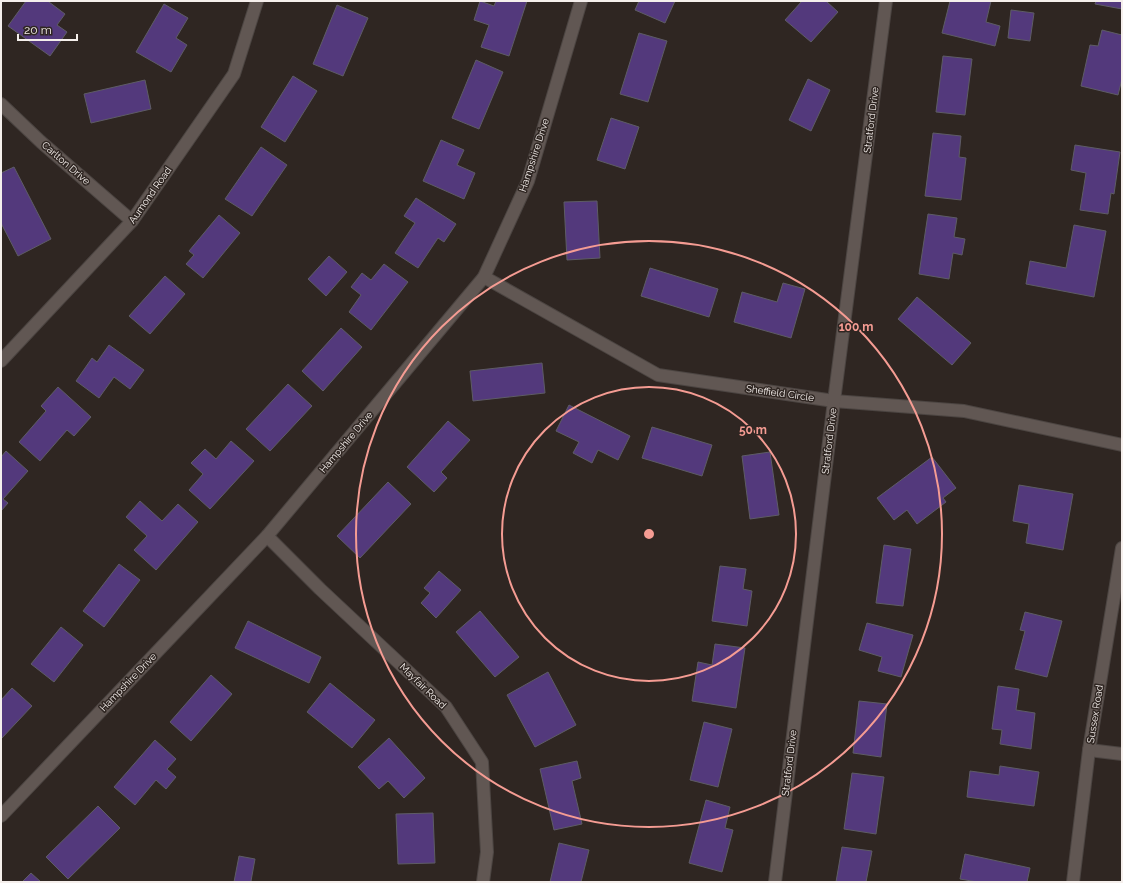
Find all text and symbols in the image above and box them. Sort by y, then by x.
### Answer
scale bar [18,16,77,42]
text: 20 m [24,23,52,37]
street label: Stratford Drive [861,86,881,154]
street label: Hampshire Drive [517,117,551,193]
street label: Carlton Drive [40,139,92,187]
street label: Aumond Road [126,165,174,225]
text: 100 m [839,320,873,334]
street label: Sheffield Circle [745,383,815,403]
street label: Stratford Drive [819,407,839,475]
street label: Hampshire Drive [317,409,375,475]
text: 50 m [739,423,767,437]
centre of rings [642,527,656,541]
street label: Hampshire Drive [97,651,159,713]
street label: Mayfair Road [398,661,448,711]
street label: Sussex Road [1085,684,1105,744]
street label: Stratford Drive [779,729,799,797]

